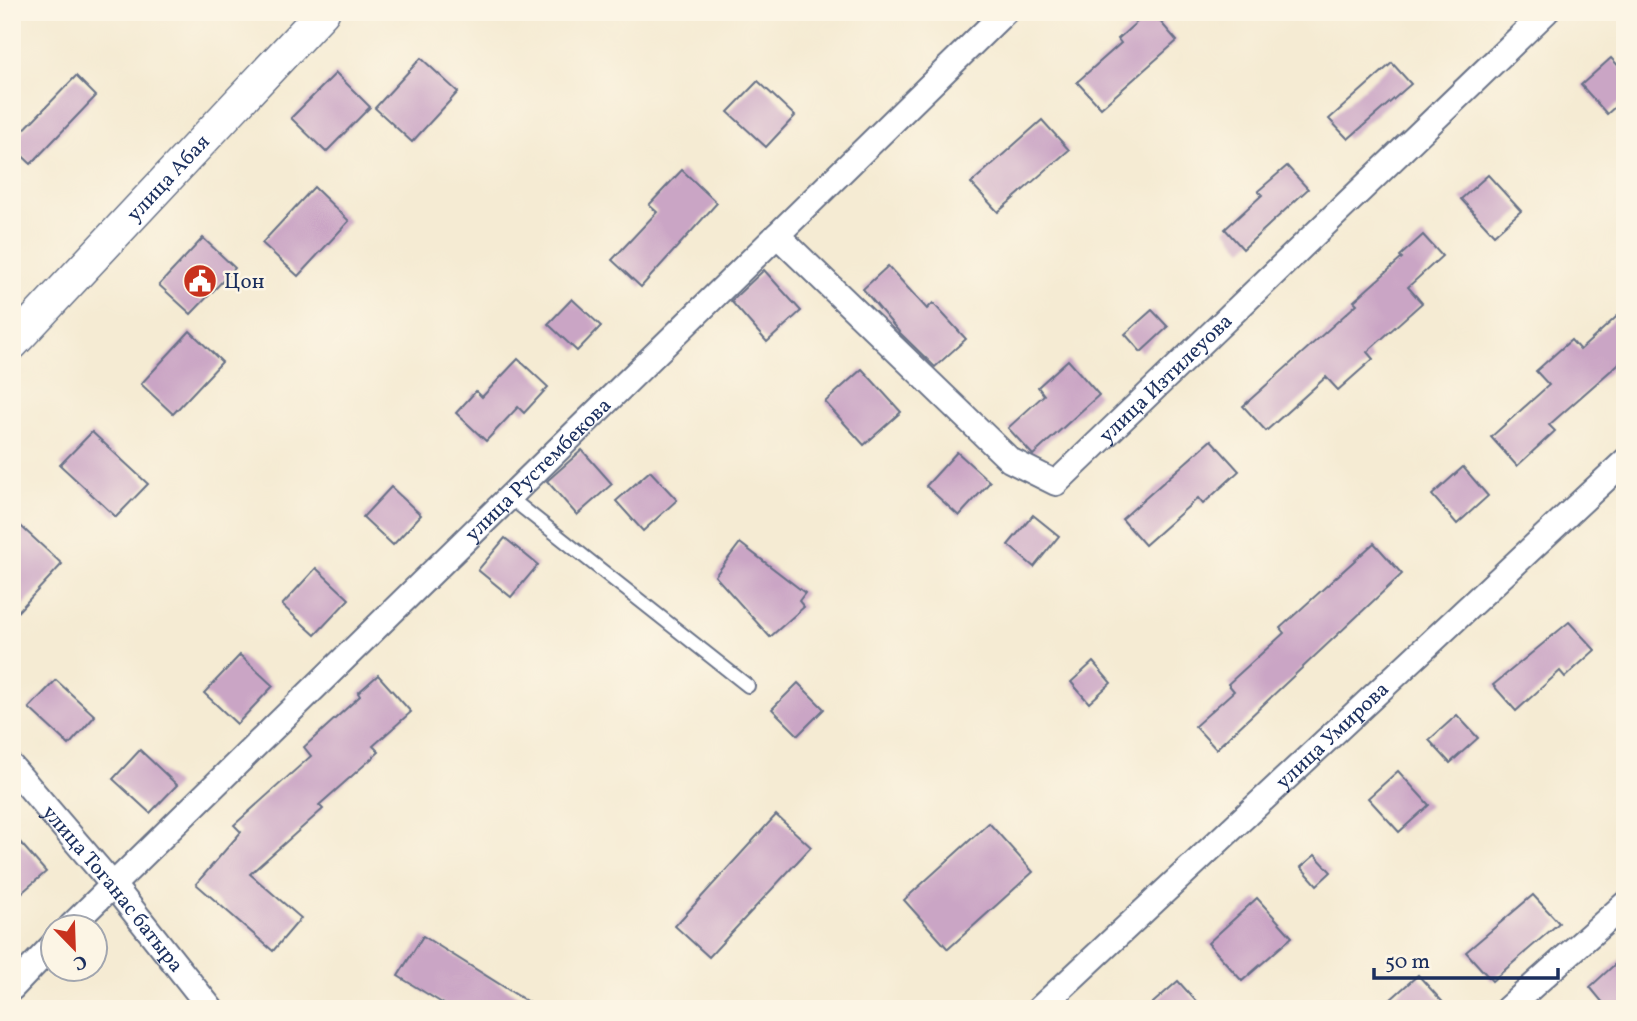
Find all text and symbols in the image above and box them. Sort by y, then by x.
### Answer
street label: улица Абая [121,129,217,229]
public building icon: Цон [181,262,219,300]
place label: Цон [224,268,265,297]
street label: улица Изтилеуова [1093,308,1240,450]
street label: улица Рустембекова [459,392,618,549]
street label: улица Умирова [1270,676,1396,797]
street label: улица Тоганас батыра [35,799,190,979]
north arrow [38,912,108,982]
scale bar [1374,937,1558,981]
text: С [69,947,91,976]
text: 50 m [1385,948,1430,977]

